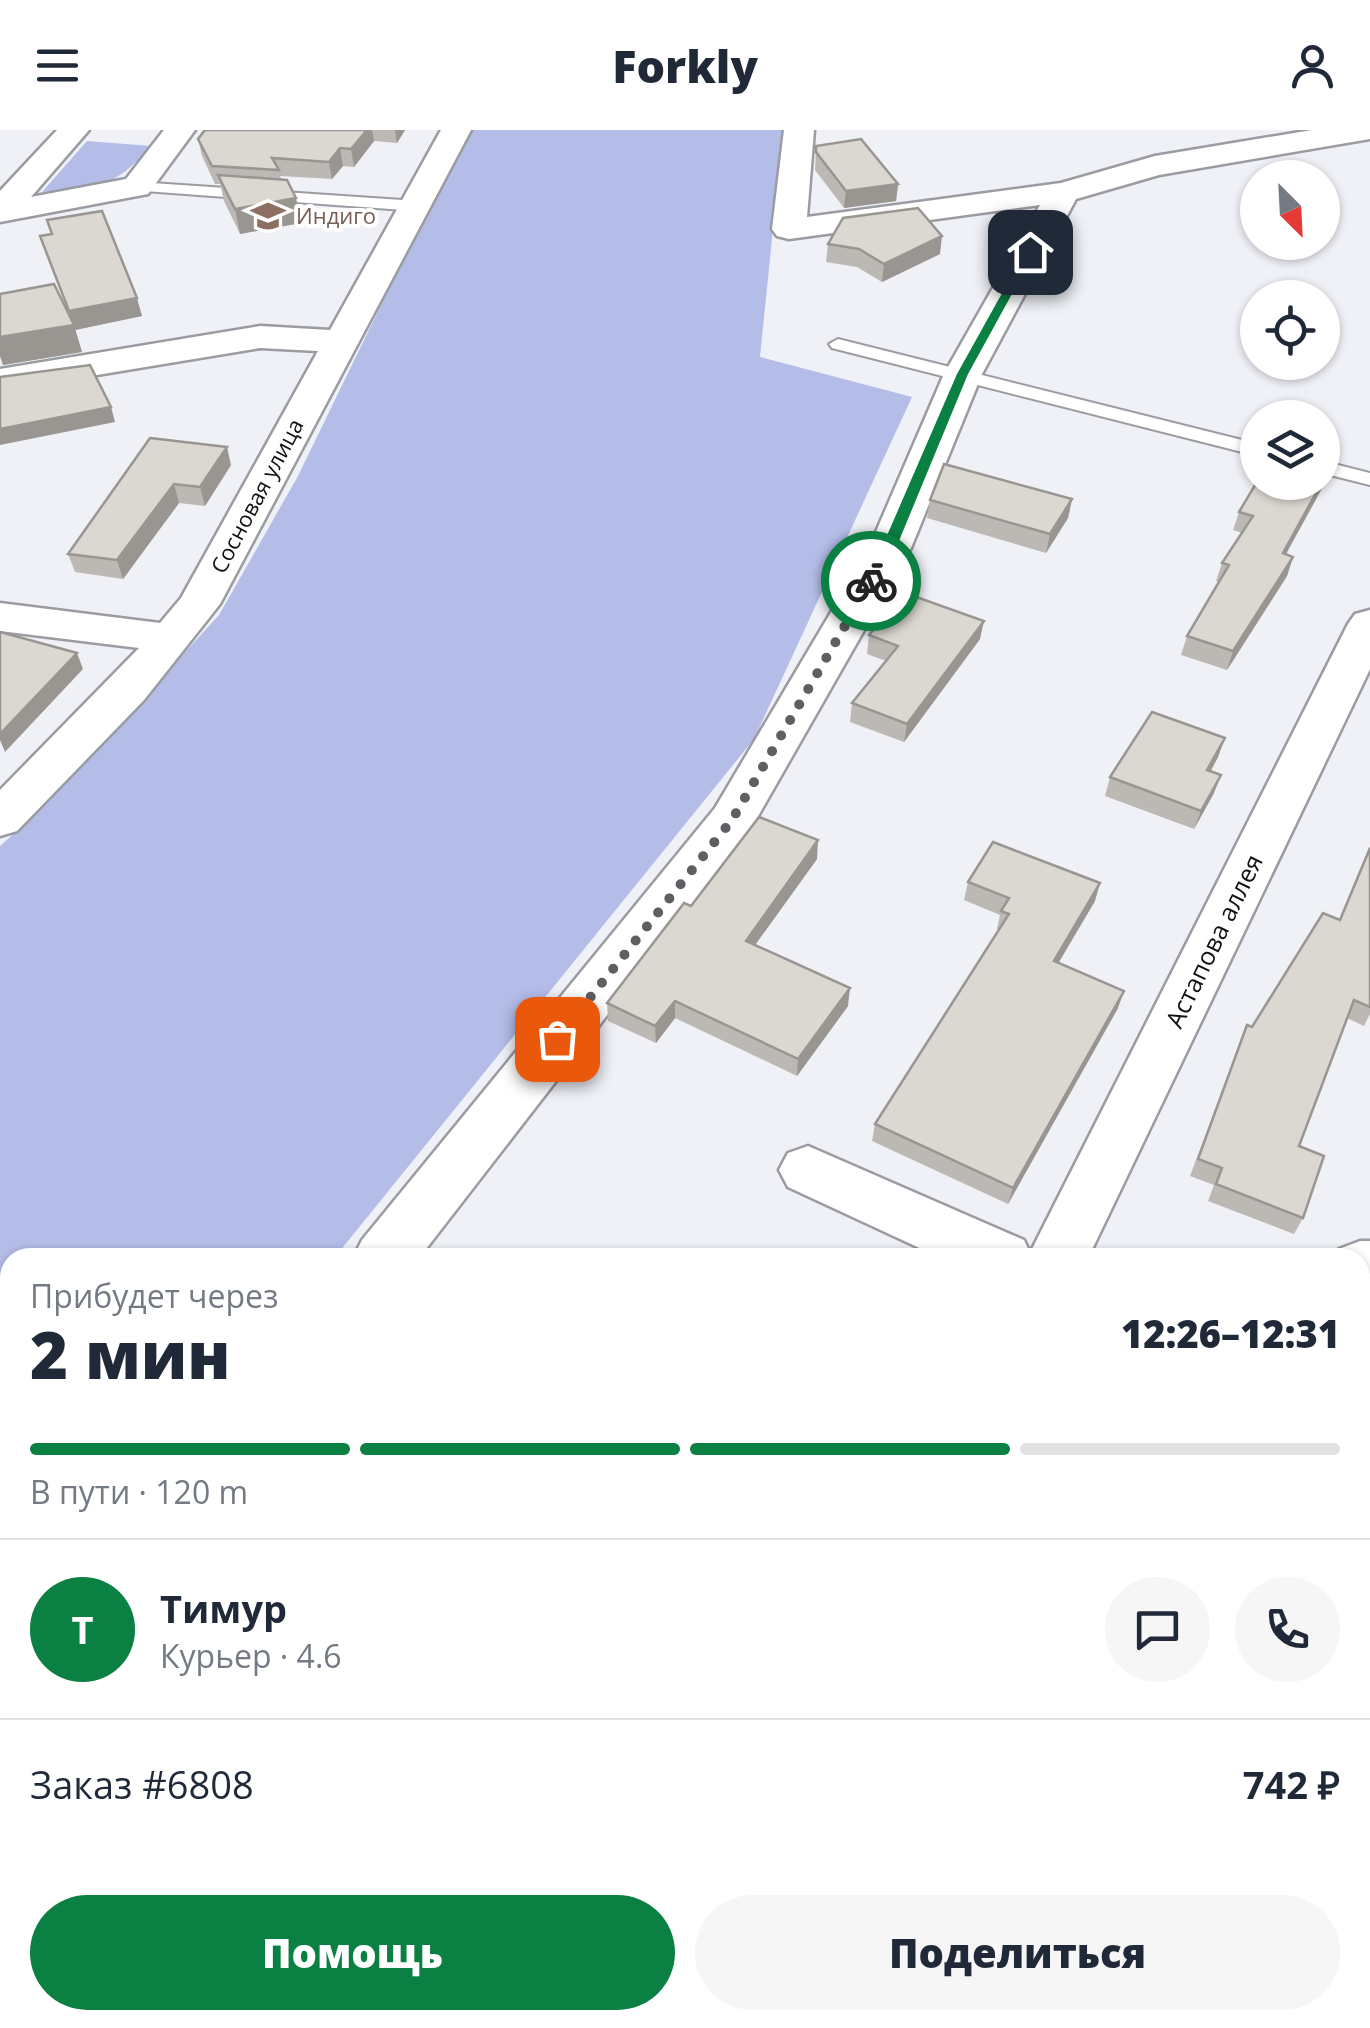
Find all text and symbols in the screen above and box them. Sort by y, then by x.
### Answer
text: Forkly [612,35,758,96]
icon: menu [30,38,85,93]
icon: person [1285,38,1340,93]
north arrow [1240,160,1340,260]
map controls [1240,160,1340,500]
school or university icon: Индиго [249,197,287,235]
place label: Индиго [296,200,376,230]
pin [988,210,1073,295]
icon: home [1003,225,1058,280]
button: locate [1240,280,1340,380]
button: layers [1240,400,1340,500]
street label: Сосновая улица [203,413,310,578]
courier [821,531,921,631]
icon: bike [844,554,899,609]
street label: Астапова аллея [1156,848,1270,1033]
pin [515,997,600,1082]
icon: bag [530,1012,585,1067]
text: Прибудет через [30,1274,278,1317]
text: 12:26–12:31 [1121,1307,1340,1359]
text: 2 мин [30,1310,231,1398]
text: В пути · 120 m [30,1470,248,1513]
button: chat [1105,1577,1210,1682]
button: phone [1235,1577,1340,1682]
text: Тимур [160,1582,287,1634]
text: Т [71,1603,94,1655]
text: Курьер · 4.6 [160,1634,342,1677]
text: Заказ #6808 [30,1758,254,1810]
text: 742 ₽ [1243,1758,1340,1810]
button: Помощь [30,1895,675,2010]
button: Поделиться [695,1895,1340,2010]

